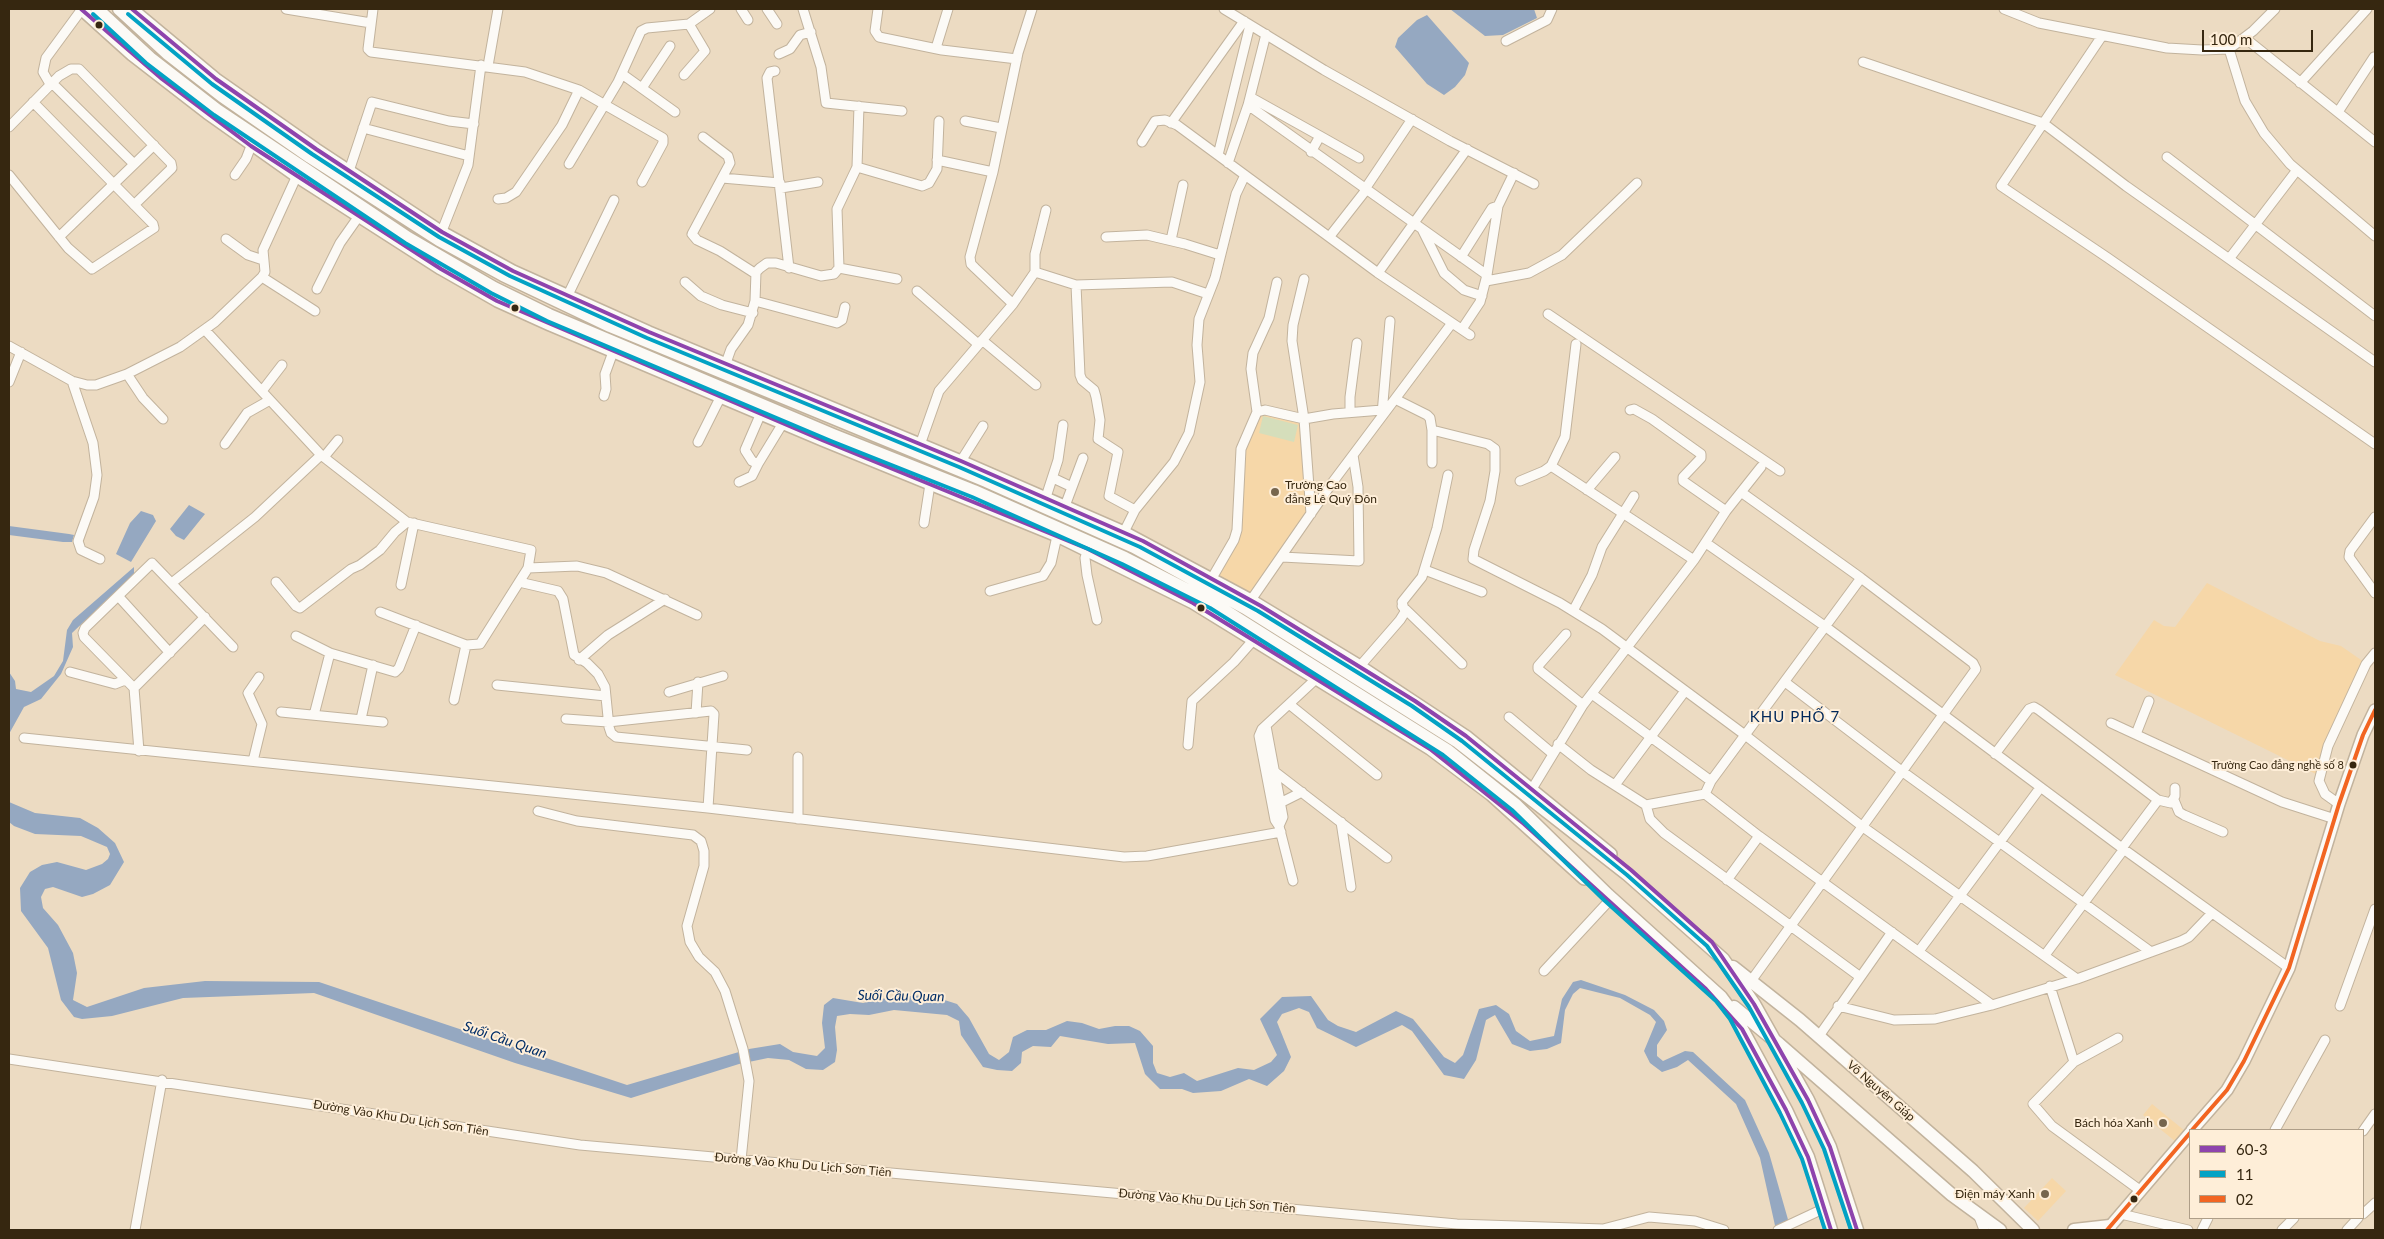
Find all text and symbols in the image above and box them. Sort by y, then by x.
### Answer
unlabelled marker [94,20,104,30]
scale bar [2204,20,2315,52]
text: 100 m [2210,30,2252,48]
unlabelled marker [510,303,520,313]
place label: Trường Cao đẳng Lê Quý Đôn [1285,478,1377,506]
marker: Trường Cao đẳng Lê Quý Đôn [1269,486,1281,498]
unlabelled marker [1196,603,1206,613]
district label: KHU PHỐ 7 [1749,708,1841,726]
place label: Trường Cao đẳng nghề số 8 [2211,758,2344,772]
marker: Trường Cao đẳng nghề số 8 [2348,760,2358,770]
water label: Suối Cầu Quan [857,987,945,1005]
water label: Suối Cầu Quan [461,1018,549,1062]
street label: Võ Nguyên Giáp [1844,1058,1918,1124]
street label: Đường Vào Khu Du Lịch Sơn Tiên [312,1097,490,1139]
place label: Bách hóa Xanh [2074,1116,2153,1130]
marker: Bách hóa Xanh [2157,1117,2169,1129]
legend [2189,1129,2364,1219]
text: 60-3 [2236,1140,2268,1158]
street label: Đường Vào Khu Du Lịch Sơn Tiên [714,1150,892,1180]
text: 11 [2236,1165,2253,1183]
street label: Đường Vào Khu Du Lịch Sơn Tiên [1118,1186,1296,1216]
place label: Điện máy Xanh [1955,1187,2035,1201]
marker: Điện máy Xanh [2039,1188,2051,1200]
text: 02 [2236,1190,2253,1208]
unlabelled marker [2129,1194,2139,1204]

